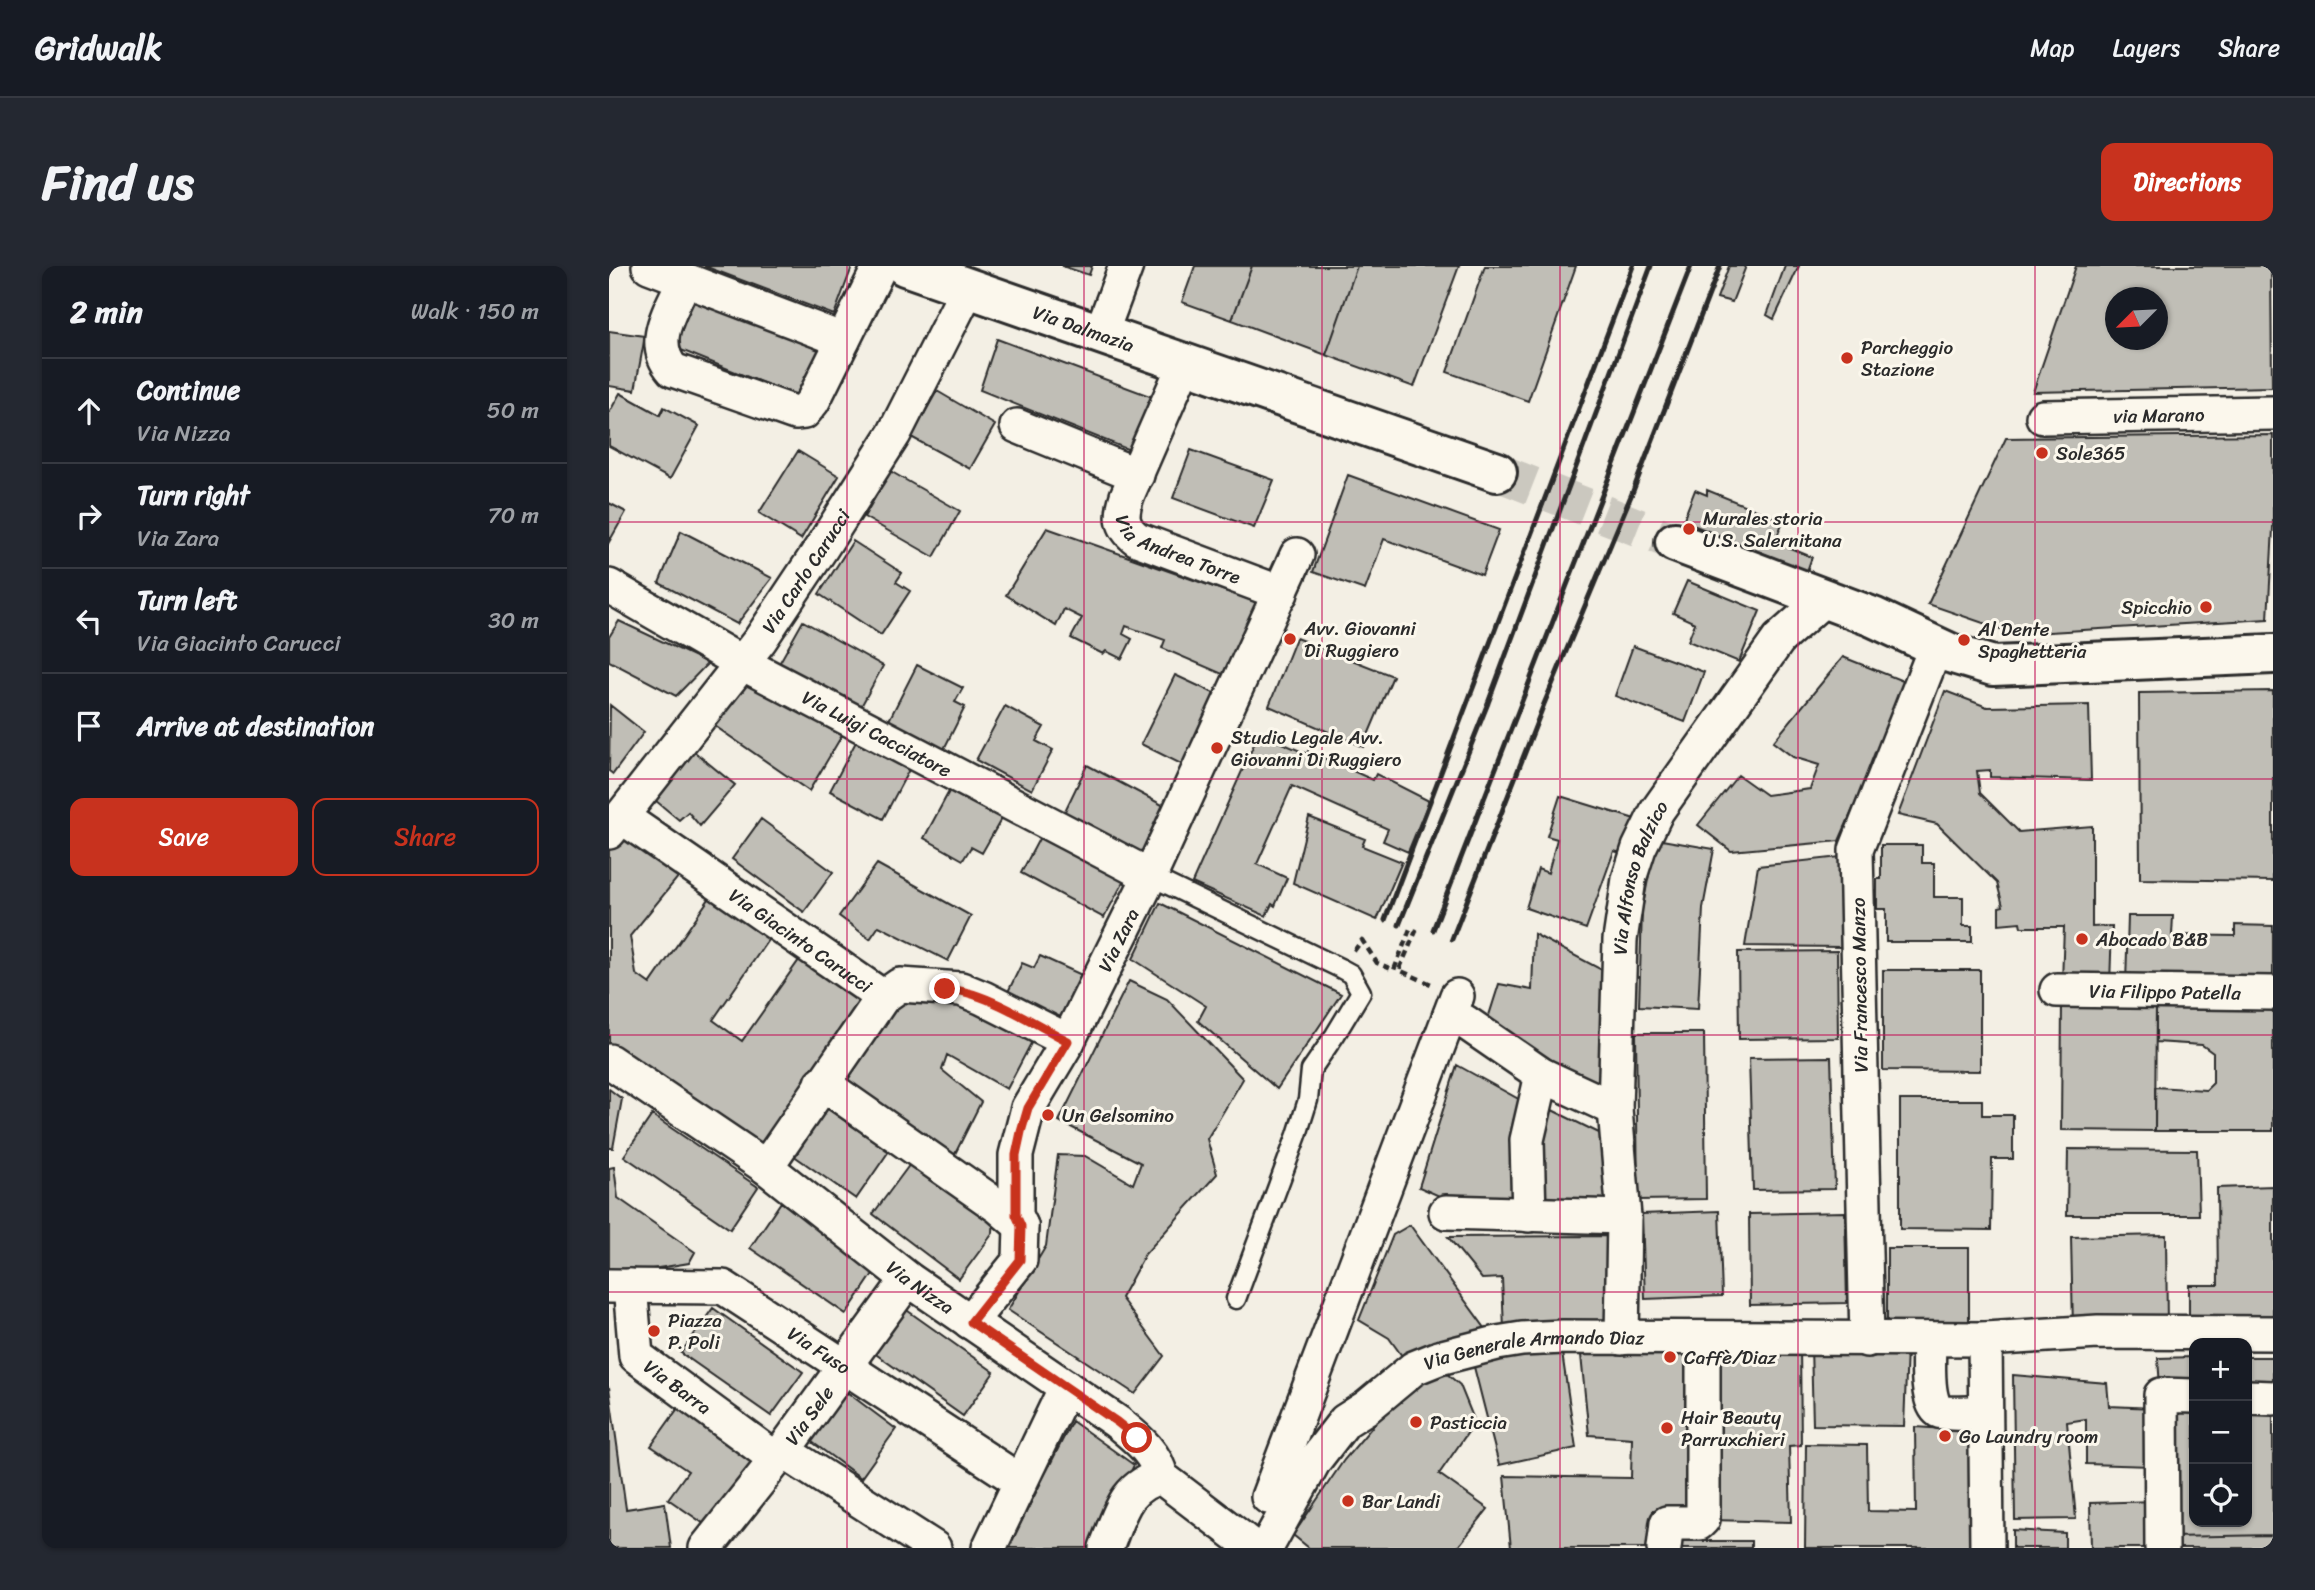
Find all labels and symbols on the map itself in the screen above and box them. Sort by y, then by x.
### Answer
north arrow [2105,287,2168,350]
street label: Via Dalmazia [1028,296,1139,362]
place label: Parcheggio Stazione [1861,331,1953,386]
marker: Parcheggio Stazione [1839,350,1855,366]
street label: via Marano [2113,398,2205,433]
place label: Sole365 [2056,437,2126,470]
marker: Sole365 [2034,445,2050,461]
street label: Via Carlo Carucci [753,502,860,640]
place label: Murales storia U.S. Salernitana [1703,502,1842,557]
street label: Via Andrea Torre [1106,512,1245,593]
marker: Murales storia U.S. Salernitana [1681,521,1697,537]
place label: Spicchio [2121,591,2192,624]
marker: Spicchio [2198,599,2214,615]
place label: Avv. Giovanni Di Ruggiero [1303,612,1416,667]
place label: Al Dente Spaghetteria [1977,613,2087,668]
marker: Avv. Giovanni Di Ruggiero [1282,631,1298,647]
marker: Al Dente Spaghetteria [1956,632,1972,648]
street label: Via Luigi Cacciatore [796,681,958,787]
place label: Studio Legale Avv. Giovanni Di Ruggiero [1231,721,1402,776]
marker: Studio Legale Avv. Giovanni Di Ruggiero [1209,740,1225,756]
street label: Via Alfonso Balzico [1604,793,1677,955]
street label: Via Giacinto Carucci [722,879,880,1002]
street label: Via Francesco Manzo [1841,897,1878,1073]
street label: Via Zara [1089,902,1149,978]
place label: Abocado B&B [2095,923,2208,956]
marker: Abocado B&B [2074,931,2090,947]
route end [929,973,960,1004]
street label: Via Filippo Patella [2089,974,2241,1010]
place label: Un Gelsomino [1062,1099,1174,1132]
marker: Un Gelsomino [1040,1107,1056,1123]
street label: Via Nizza [879,1252,961,1323]
place label: Piazza P. Poli [668,1304,722,1359]
street label: Via Fuso [781,1317,858,1384]
street label: Via Generale Armando Diaz [1418,1321,1645,1380]
marker: Piazza P. Poli [646,1323,662,1339]
place label: Caffè/Diaz [1684,1341,1778,1374]
marker: Caffè/Diaz [1662,1349,1678,1365]
street label: Via Barra [636,1351,719,1424]
street label: Via Sele [776,1378,843,1453]
place label: Hair Beauty Parruxchieri [1681,1401,1786,1456]
place label: Pasticcia [1430,1406,1508,1439]
marker: Pasticcia [1408,1414,1424,1430]
marker: Hair Beauty Parruxchieri [1659,1420,1675,1436]
place label: Go Laundry room [1959,1420,2098,1453]
route start [1121,1422,1152,1453]
marker: Go Laundry room [1937,1428,1953,1444]
place label: Bar Landi [1362,1485,1441,1518]
marker: Bar Landi [1340,1493,1356,1509]

